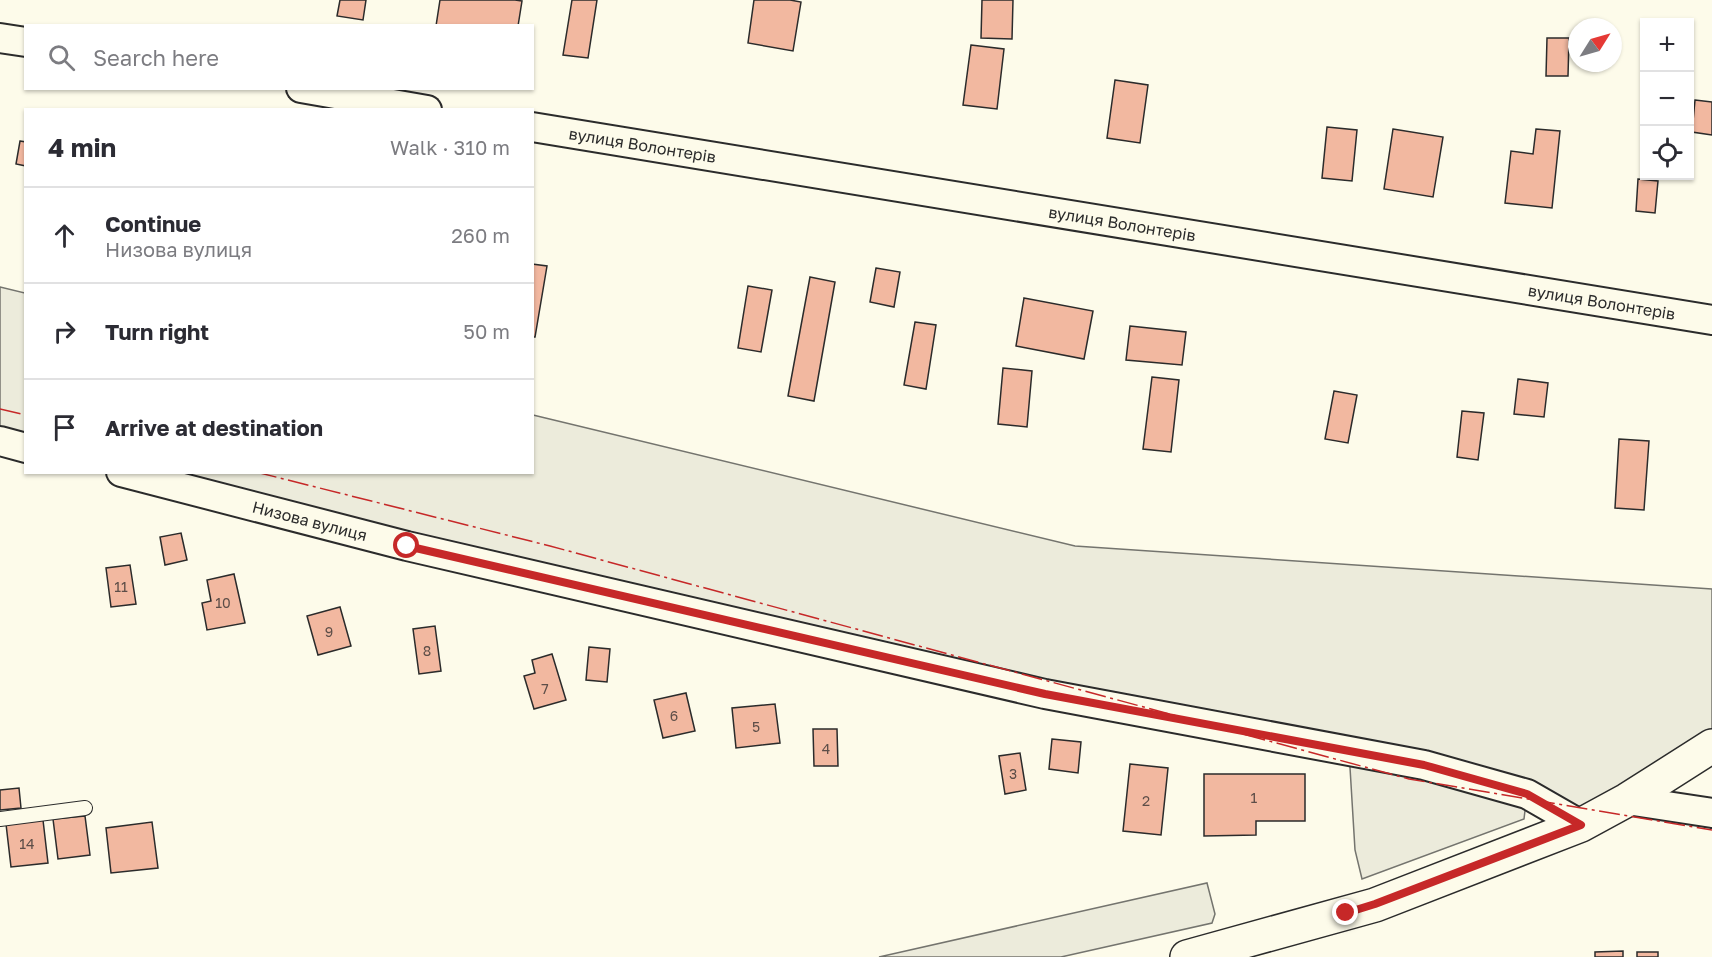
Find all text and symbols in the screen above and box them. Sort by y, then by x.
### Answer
north arrow [1568,18,1622,72]
map controls [1640,18,1694,180]
button: + [1640,18,1694,72]
search box [24,24,534,90]
icon: search [45,41,78,74]
text: Search here [93,44,219,71]
button: − [1640,72,1694,126]
street label: вулиця Волонтерів [567,123,718,167]
button: locate [1640,126,1694,180]
text: 4 min [48,132,116,163]
text: Walk · 310 m [390,135,510,159]
street label: вулиця Волонтерів [1047,202,1197,245]
text: Continue [105,210,201,237]
icon: ahead [48,219,81,252]
text: 260 m [451,223,510,247]
text: Низова вулиця [105,237,252,261]
street label: вулиця Волонтерів [1527,280,1677,324]
icon: right [48,315,81,348]
text: Turn right [105,318,209,345]
text: 50 m [463,319,510,343]
icon: arrive [48,411,81,444]
text: Arrive at destination [105,414,323,441]
street label: Низова вулиця [250,496,369,545]
route start [393,532,419,558]
house number: 11 [114,578,128,595]
house number: 10 [215,594,231,611]
house number: 9 [325,623,333,640]
house number: 8 [423,642,431,659]
house number: 7 [541,680,549,697]
house number: 6 [670,707,678,724]
house number: 5 [752,718,760,735]
house number: 4 [822,740,830,757]
house number: 3 [1009,765,1017,782]
house number: 1 [1251,789,1258,806]
house number: 2 [1142,792,1150,809]
house number: 14 [19,835,35,852]
route end [1332,899,1358,925]

